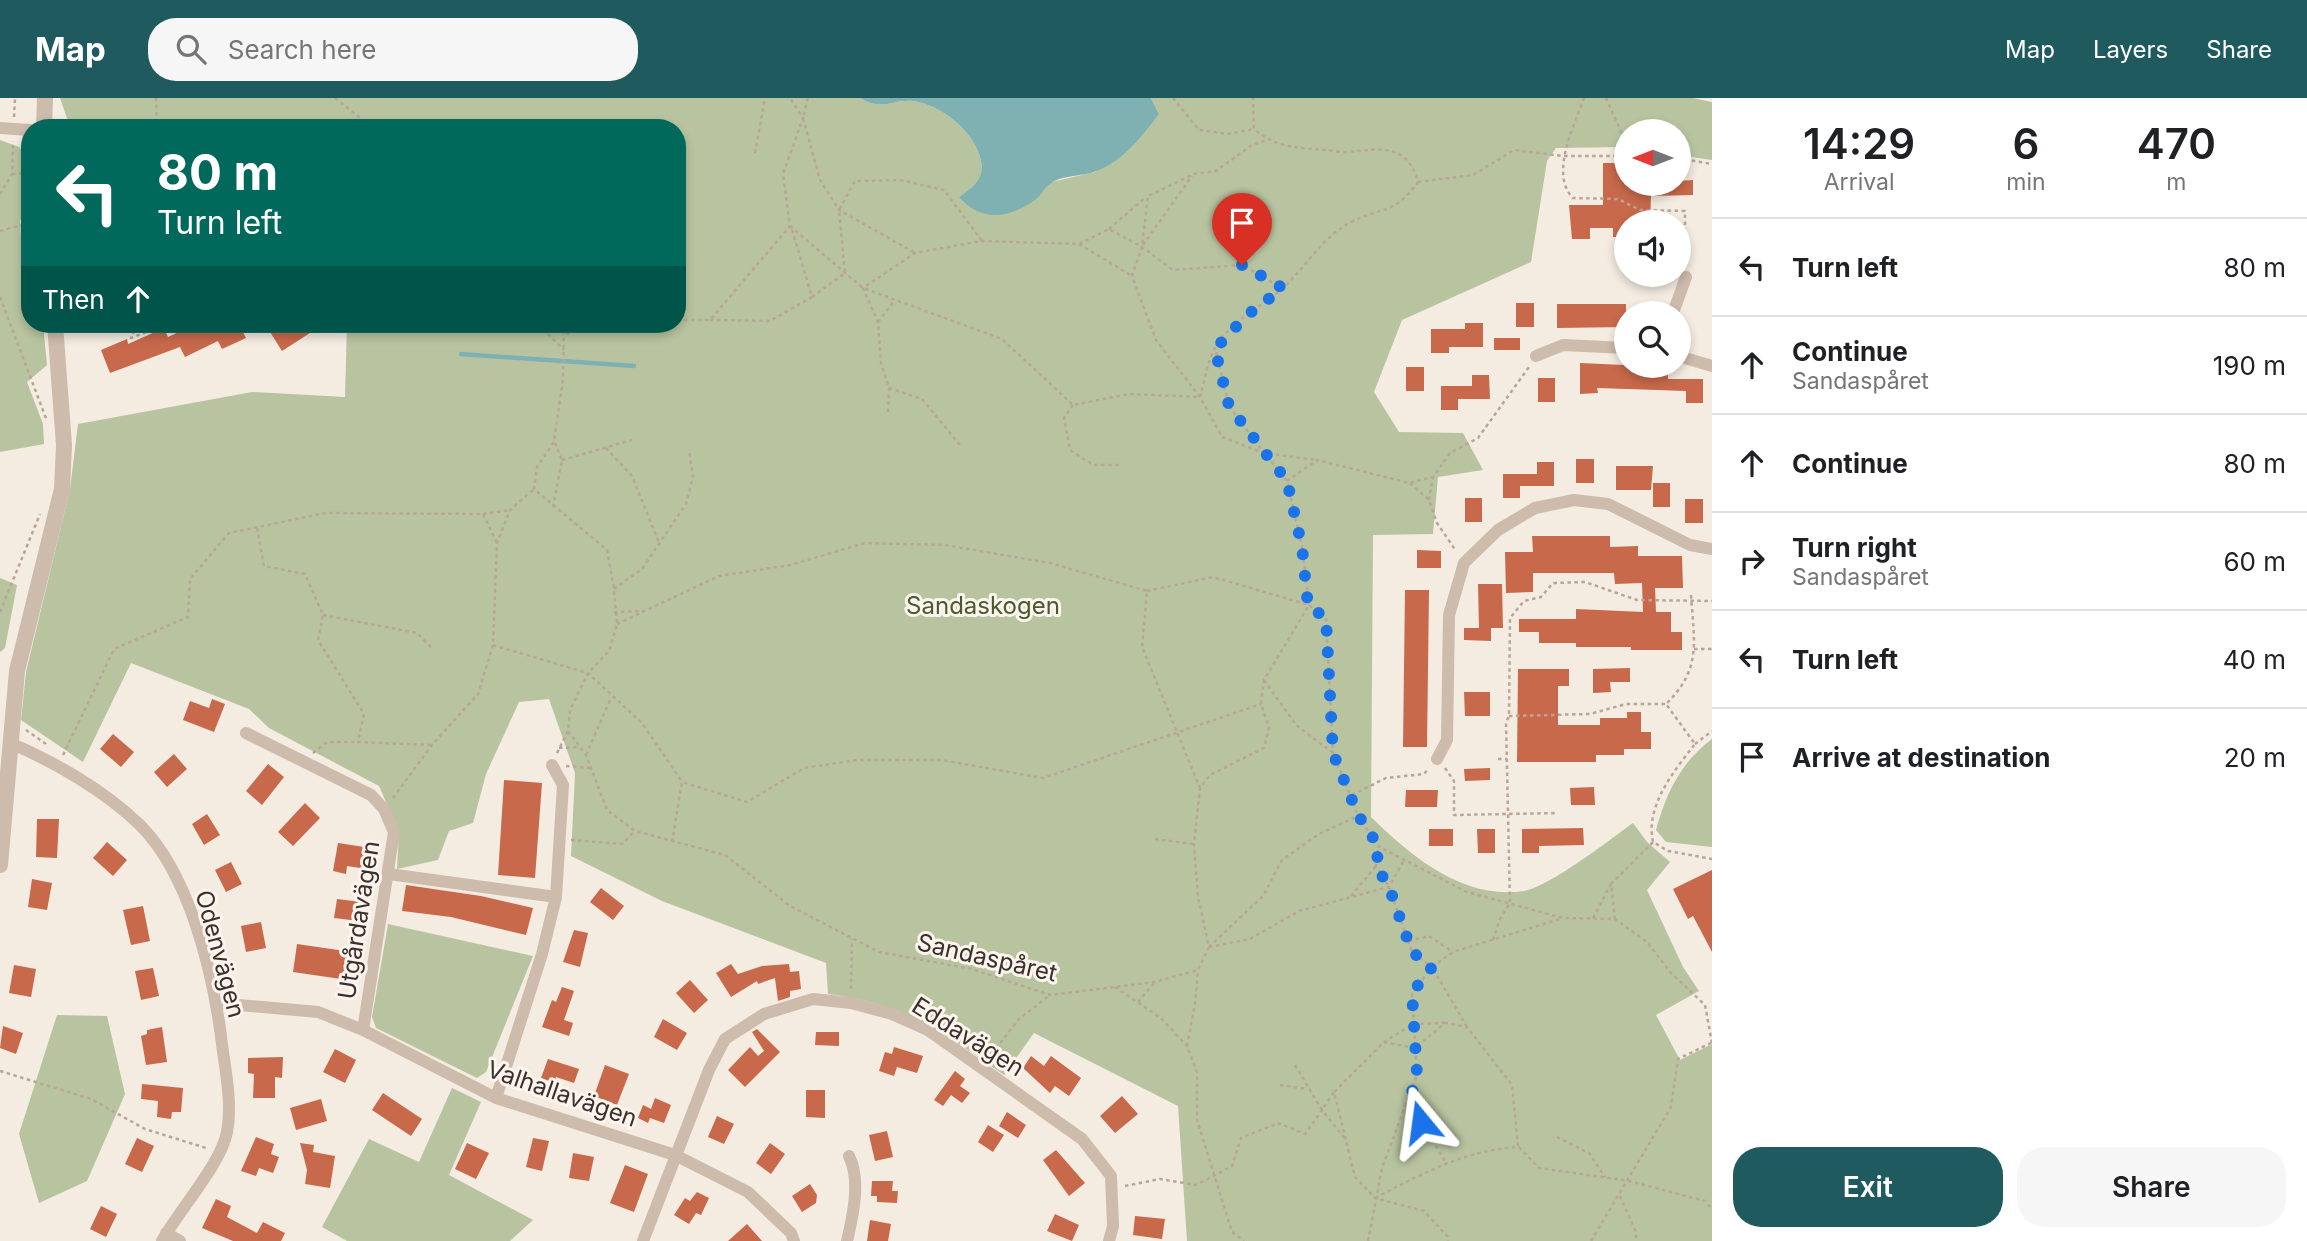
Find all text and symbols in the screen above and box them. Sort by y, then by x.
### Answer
search box [148,18,638,81]
text: Map [35,29,106,69]
icon: search [172,30,210,68]
text: Search here [228,34,376,65]
text: Map [2005,35,2055,64]
text: Layers [2093,35,2168,64]
text: Share [2206,35,2272,64]
text: 14:29 [1803,118,1915,169]
text: 6 [2013,118,2039,169]
text: 470 [2137,118,2216,169]
north arrow [1614,119,1690,196]
map controls [1614,119,1691,378]
text: 80 m [157,143,278,202]
icon: left [42,147,133,238]
text: Arrival [1824,168,1895,196]
text: min [2006,168,2046,196]
text: m [2166,168,2186,196]
pin [1212,193,1272,265]
text: Turn left [157,203,282,242]
icon: arrive [1223,204,1261,242]
button: sound [1614,210,1691,287]
icon: left [1733,248,1771,286]
text: Turn left [1792,252,1898,283]
text: 80 m [2223,252,2286,283]
icon: ahead [119,280,157,318]
text: Then [42,284,105,315]
button: search [1614,301,1691,378]
text: Continue [1792,336,1908,367]
icon: ahead [1733,346,1771,384]
text: 190 m [2213,350,2286,381]
text: Sandaspåret [1792,367,1929,395]
icon: ahead [1733,444,1771,482]
text: Continue [1792,448,1908,479]
text: 80 m [2223,448,2286,479]
text: Turn right [1792,532,1917,563]
icon: right [1733,542,1771,580]
text: 60 m [2223,546,2286,577]
text: Sandaspåret [1792,563,1929,591]
park label: Sandaskogen [906,591,1060,620]
icon: left [1733,640,1771,678]
text: Turn left [1792,644,1898,675]
text: 40 m [2223,644,2286,675]
icon: arrive [1733,738,1771,776]
text: Arrive at destination [1792,742,2051,773]
text: 20 m [2224,742,2286,773]
street label: Utgårdavägen [332,839,385,1001]
street label: Odenvägen [190,887,251,1021]
street label: Sandaspåret [914,927,1060,988]
street label: Eddavägen [907,991,1030,1082]
street label: Valhallavägen [483,1054,641,1133]
position arrow [1384,1085,1458,1159]
button: Exit [1733,1147,2003,1227]
button: Share [2017,1147,2286,1227]

